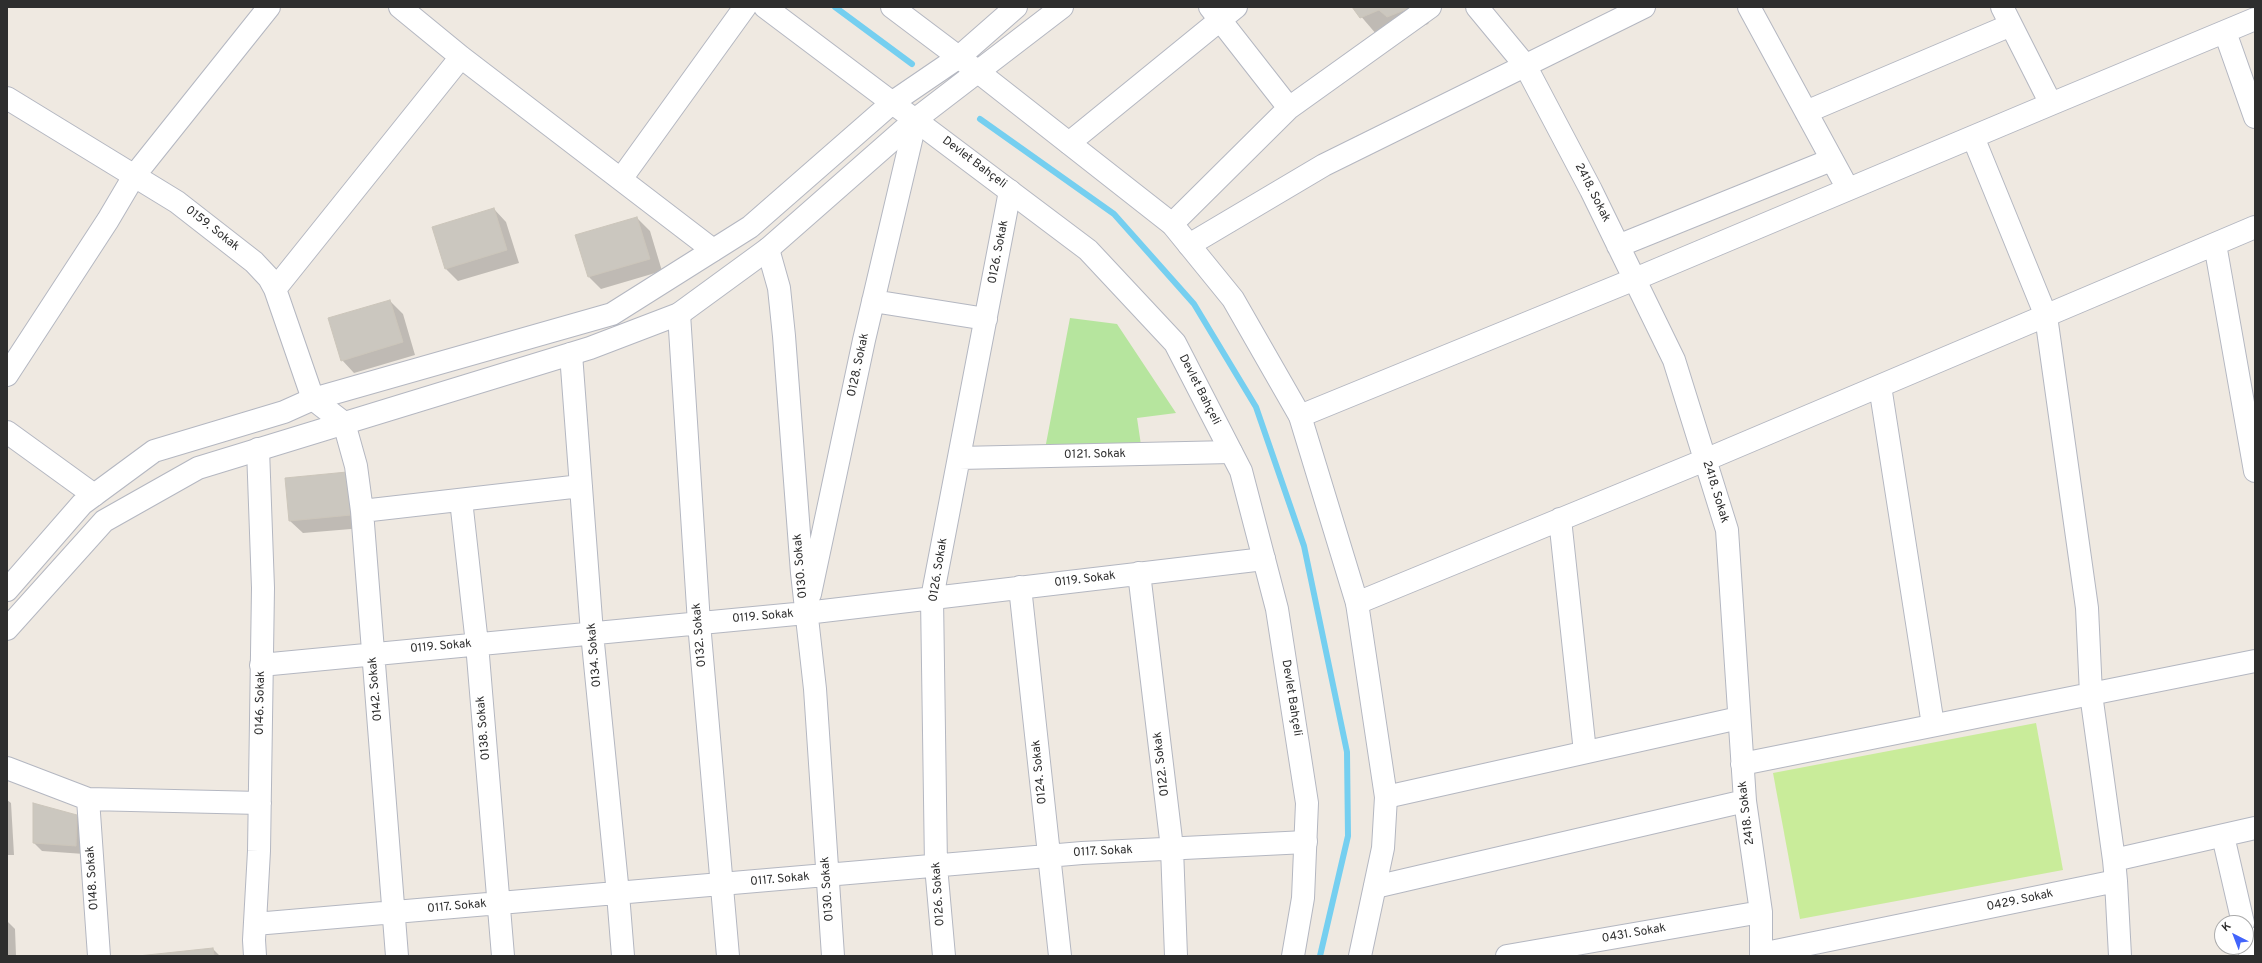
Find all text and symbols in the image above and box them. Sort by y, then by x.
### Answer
street label: Devlet Bahçeli [939,134,1009,192]
street label: 2418. Sokak [1571,161,1613,225]
street label: 0159. Sokak [182,203,242,255]
street label: 0126. Sokak [986,219,1012,285]
street label: 0128. Sokak [845,332,873,398]
street label: Devlet Bahçeli [1175,352,1223,428]
street label: 0121. Sokak [1064,447,1126,463]
street label: 2418. Sokak [1699,459,1731,525]
street label: 0130. Sokak [791,533,811,599]
street label: 0126. Sokak [927,537,951,603]
street label: 0119. Sokak [1053,569,1117,591]
street label: 0132. Sokak [690,602,710,668]
street label: 0119. Sokak [732,607,794,627]
street label: 0134. Sokak [585,622,605,688]
street label: 0119. Sokak [410,637,472,657]
street label: 0142. Sokak [366,656,386,722]
street label: Devlet Bahçeli [1278,659,1304,737]
street label: 0146. Sokak [253,671,269,735]
street label: 0138. Sokak [474,695,494,761]
street label: 0122. Sokak [1151,731,1173,797]
street label: 0124. Sokak [1029,739,1051,805]
street label: 2418. Sokak [1736,780,1758,846]
street label: 0117. Sokak [1073,843,1133,861]
street label: 0148. Sokak [84,845,102,911]
street label: 0130. Sokak [819,856,837,922]
street label: 0126. Sokak [930,861,948,927]
street label: 0117. Sokak [750,870,810,890]
street label: 0429. Sokak [1985,887,2055,915]
street label: 0117. Sokak [427,897,487,917]
north arrow [2214,915,2254,955]
text: K [2219,919,2234,935]
street label: 0431. Sokak [1601,921,1667,947]

